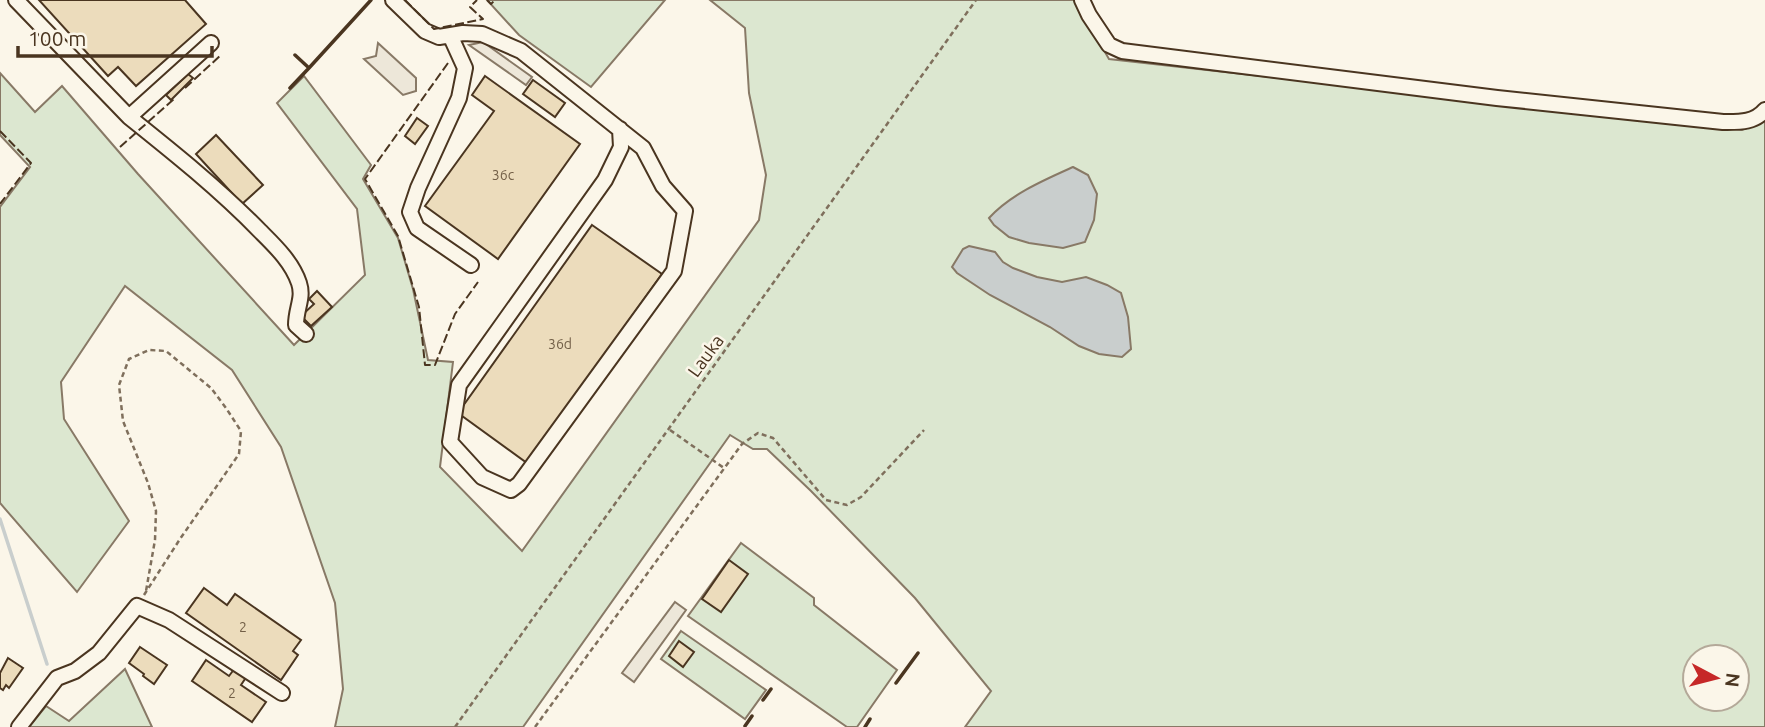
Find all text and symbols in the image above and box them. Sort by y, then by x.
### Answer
scale bar [18,14,212,58]
text: 100 m [28,26,86,50]
house number: 36c [492,167,515,183]
street label: Lauka [683,331,727,380]
house number: 36d [548,336,572,352]
house number: 2 [239,619,247,635]
north arrow [1681,643,1751,713]
text: N [1721,672,1745,688]
house number: 2 [228,685,236,701]

